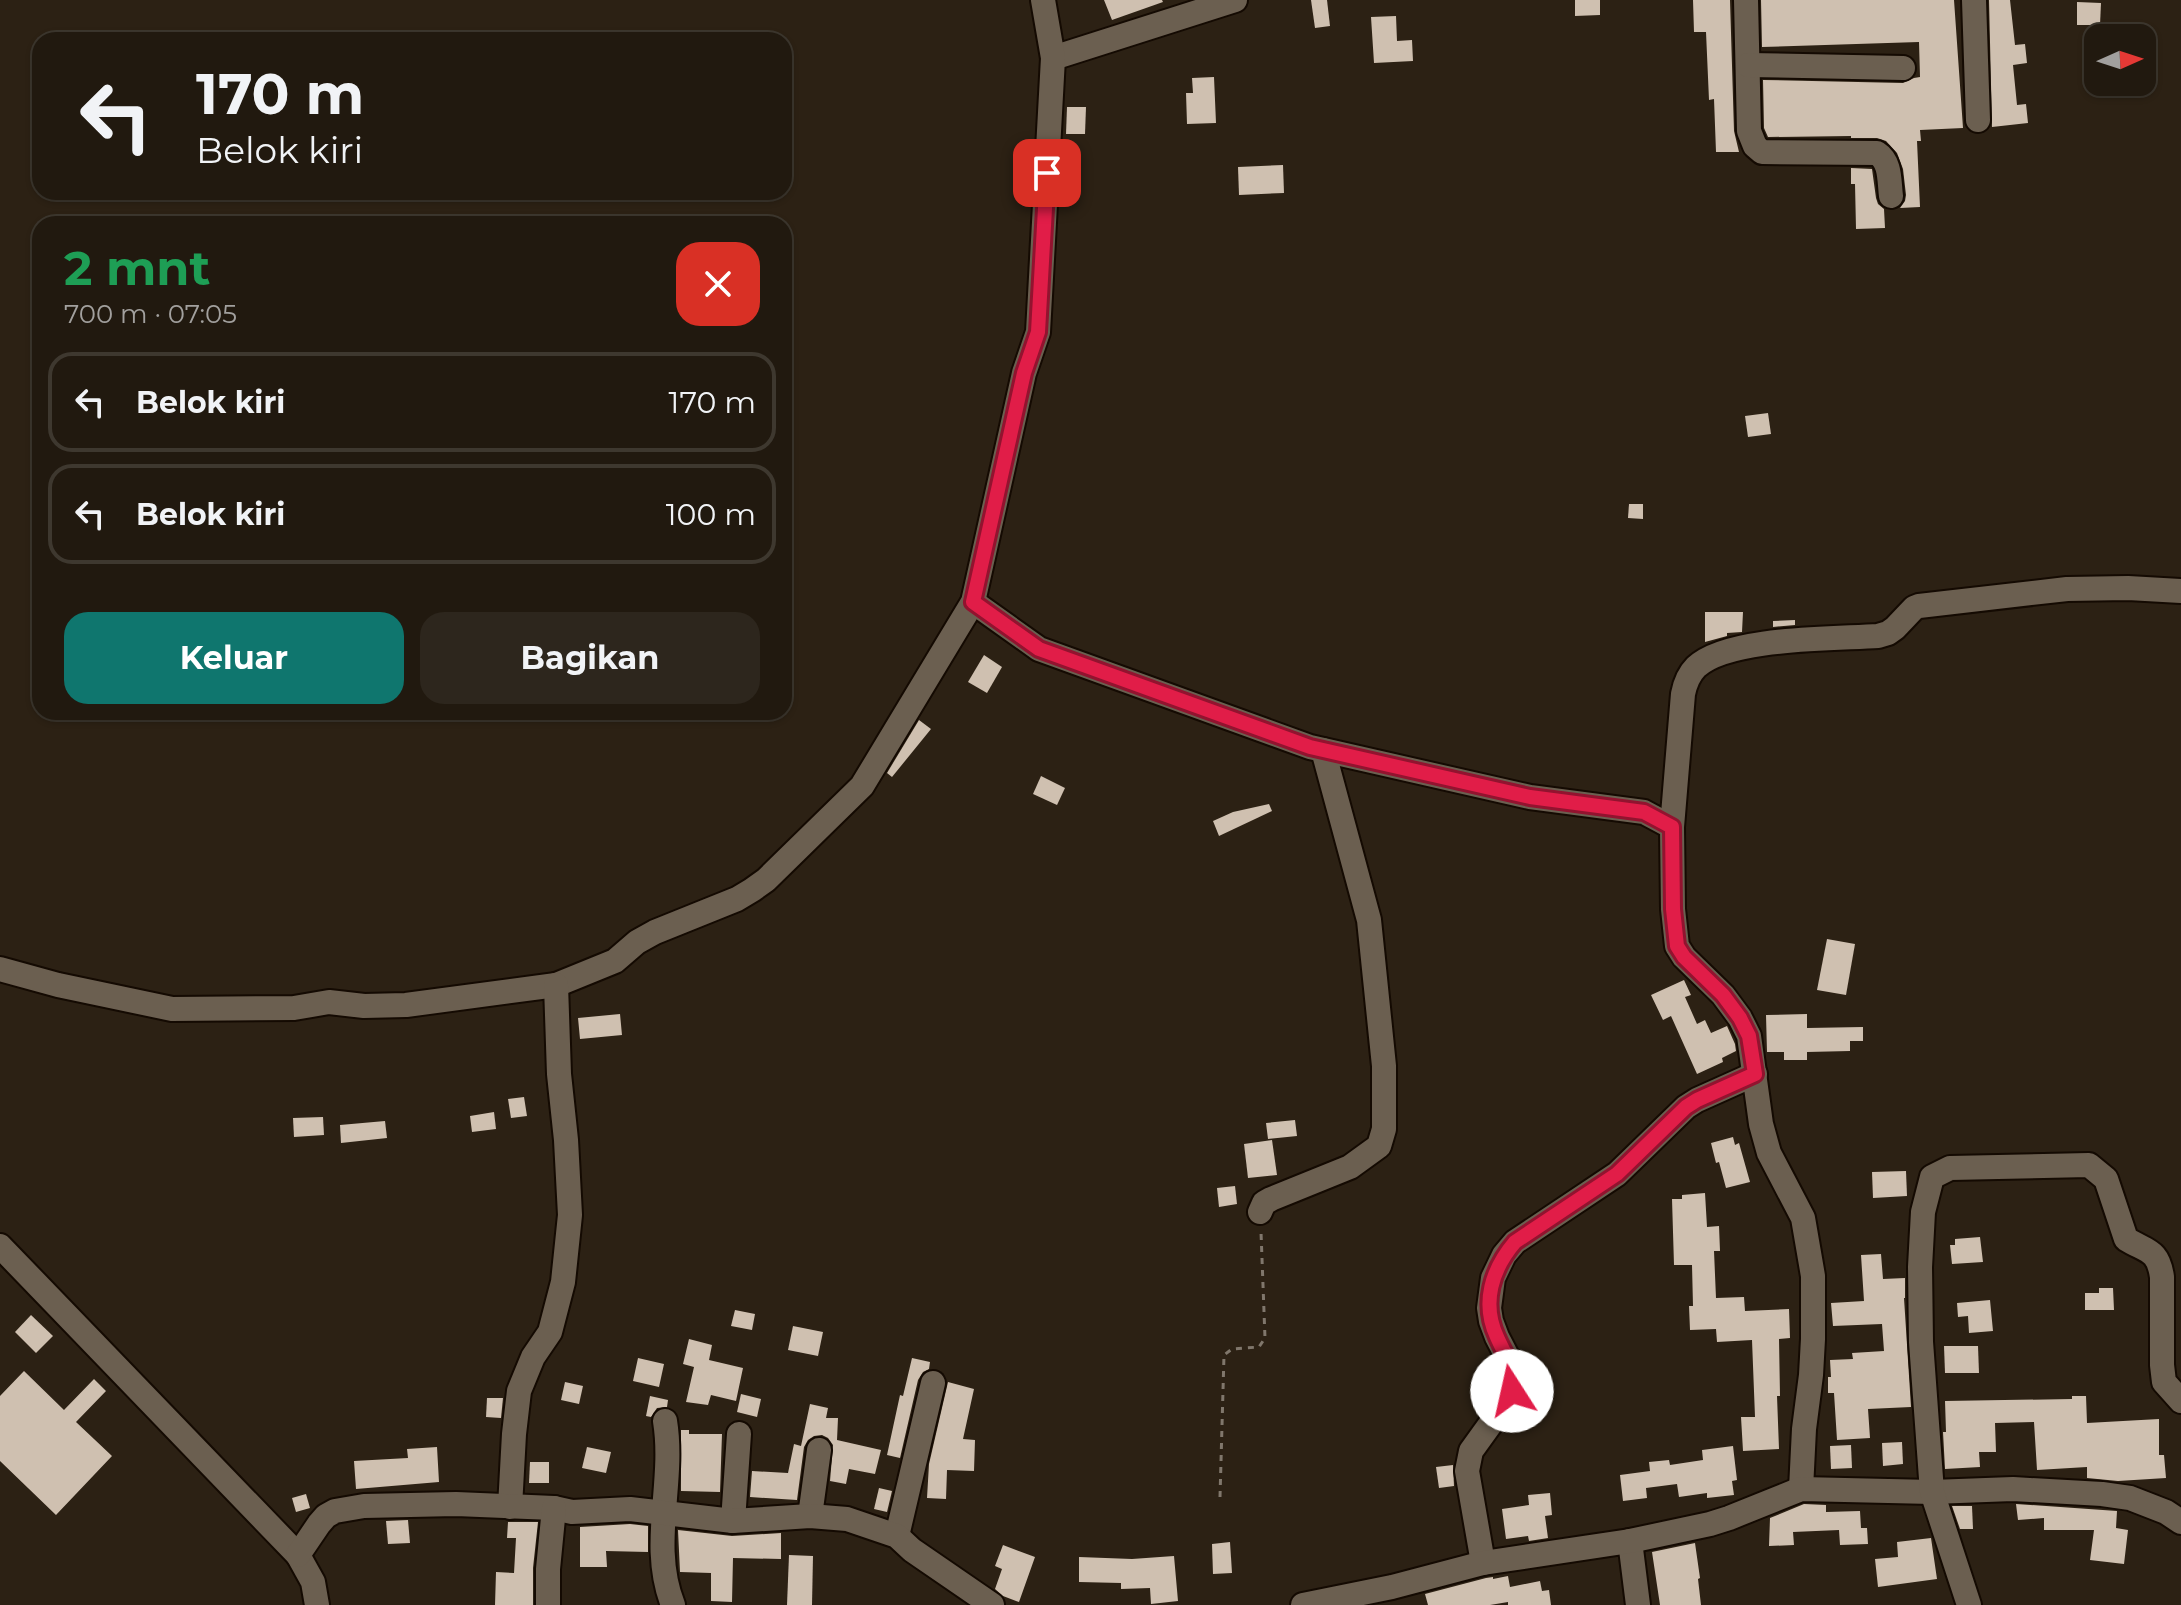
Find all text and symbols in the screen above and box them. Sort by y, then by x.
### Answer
north arrow [2084,24,2156,96]
map controls [2084,24,2156,96]
text: 170 m [196,60,364,128]
icon: left [64,64,168,168]
text: Belok kiri [196,128,363,172]
pin [1013,139,1081,207]
icon: arrive [1025,151,1069,195]
text: 2 mnt [64,239,210,297]
button: close [676,242,760,326]
text: 700 m · 07:05 [64,298,237,330]
icon: left [68,380,112,424]
text: Belok kiri [136,384,285,421]
text: 170 m [669,384,756,421]
icon: left [68,492,112,536]
text: Belok kiri [136,496,285,533]
text: 100 m [666,496,756,533]
button: Keluar [64,612,404,704]
button: Bagikan [420,612,760,704]
position arrow [1470,1349,1554,1433]

